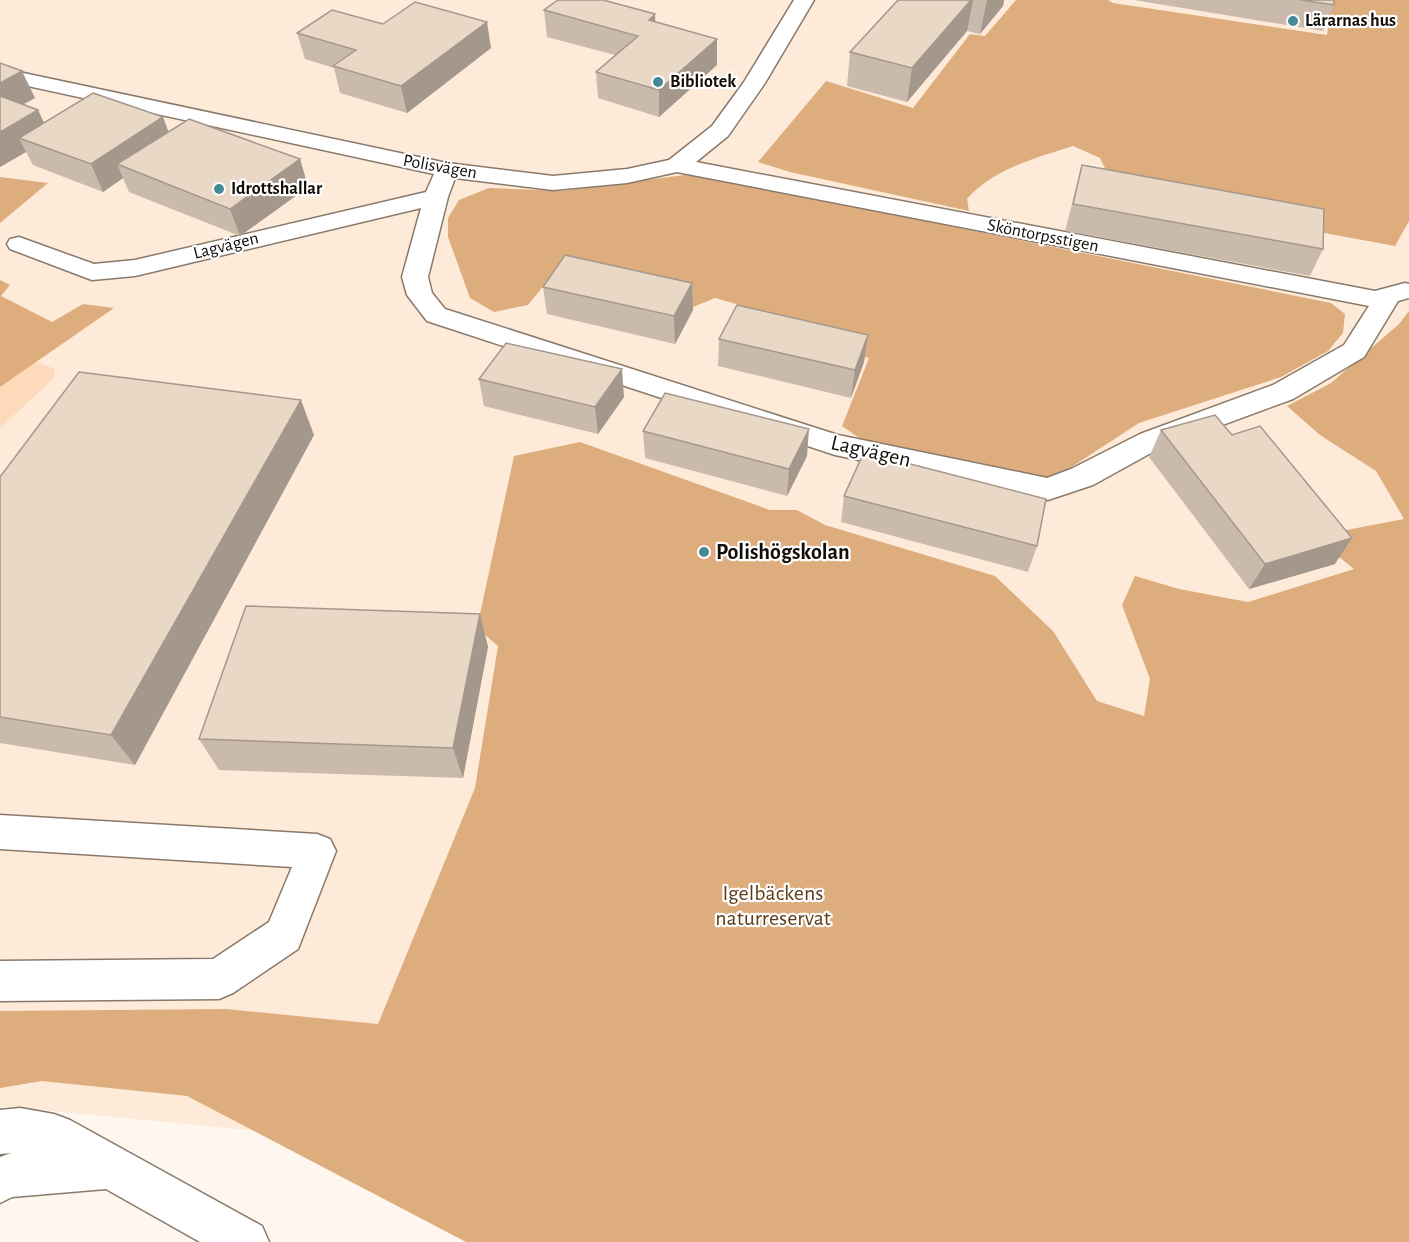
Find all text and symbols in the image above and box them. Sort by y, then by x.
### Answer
place label: Lärarnas hus [1305,12,1396,30]
marker: Lärarnas hus [1286,14,1300,28]
place label: Bibliotek [670,73,736,91]
marker: Bibliotek [651,75,665,89]
street label: Polisvägen [402,152,478,182]
place label: Idrottshallar [231,180,323,198]
marker: Idrottshallar [212,182,226,196]
street label: Sköntorpsstigen [986,216,1100,256]
street label: Lagvägen [192,229,260,263]
street label: Lagvägen [829,431,913,471]
place label: Polishögskolan [716,541,850,563]
marker: Polishögskolan [697,545,711,559]
park label: Igelbäckens naturreservat [715,882,831,929]

